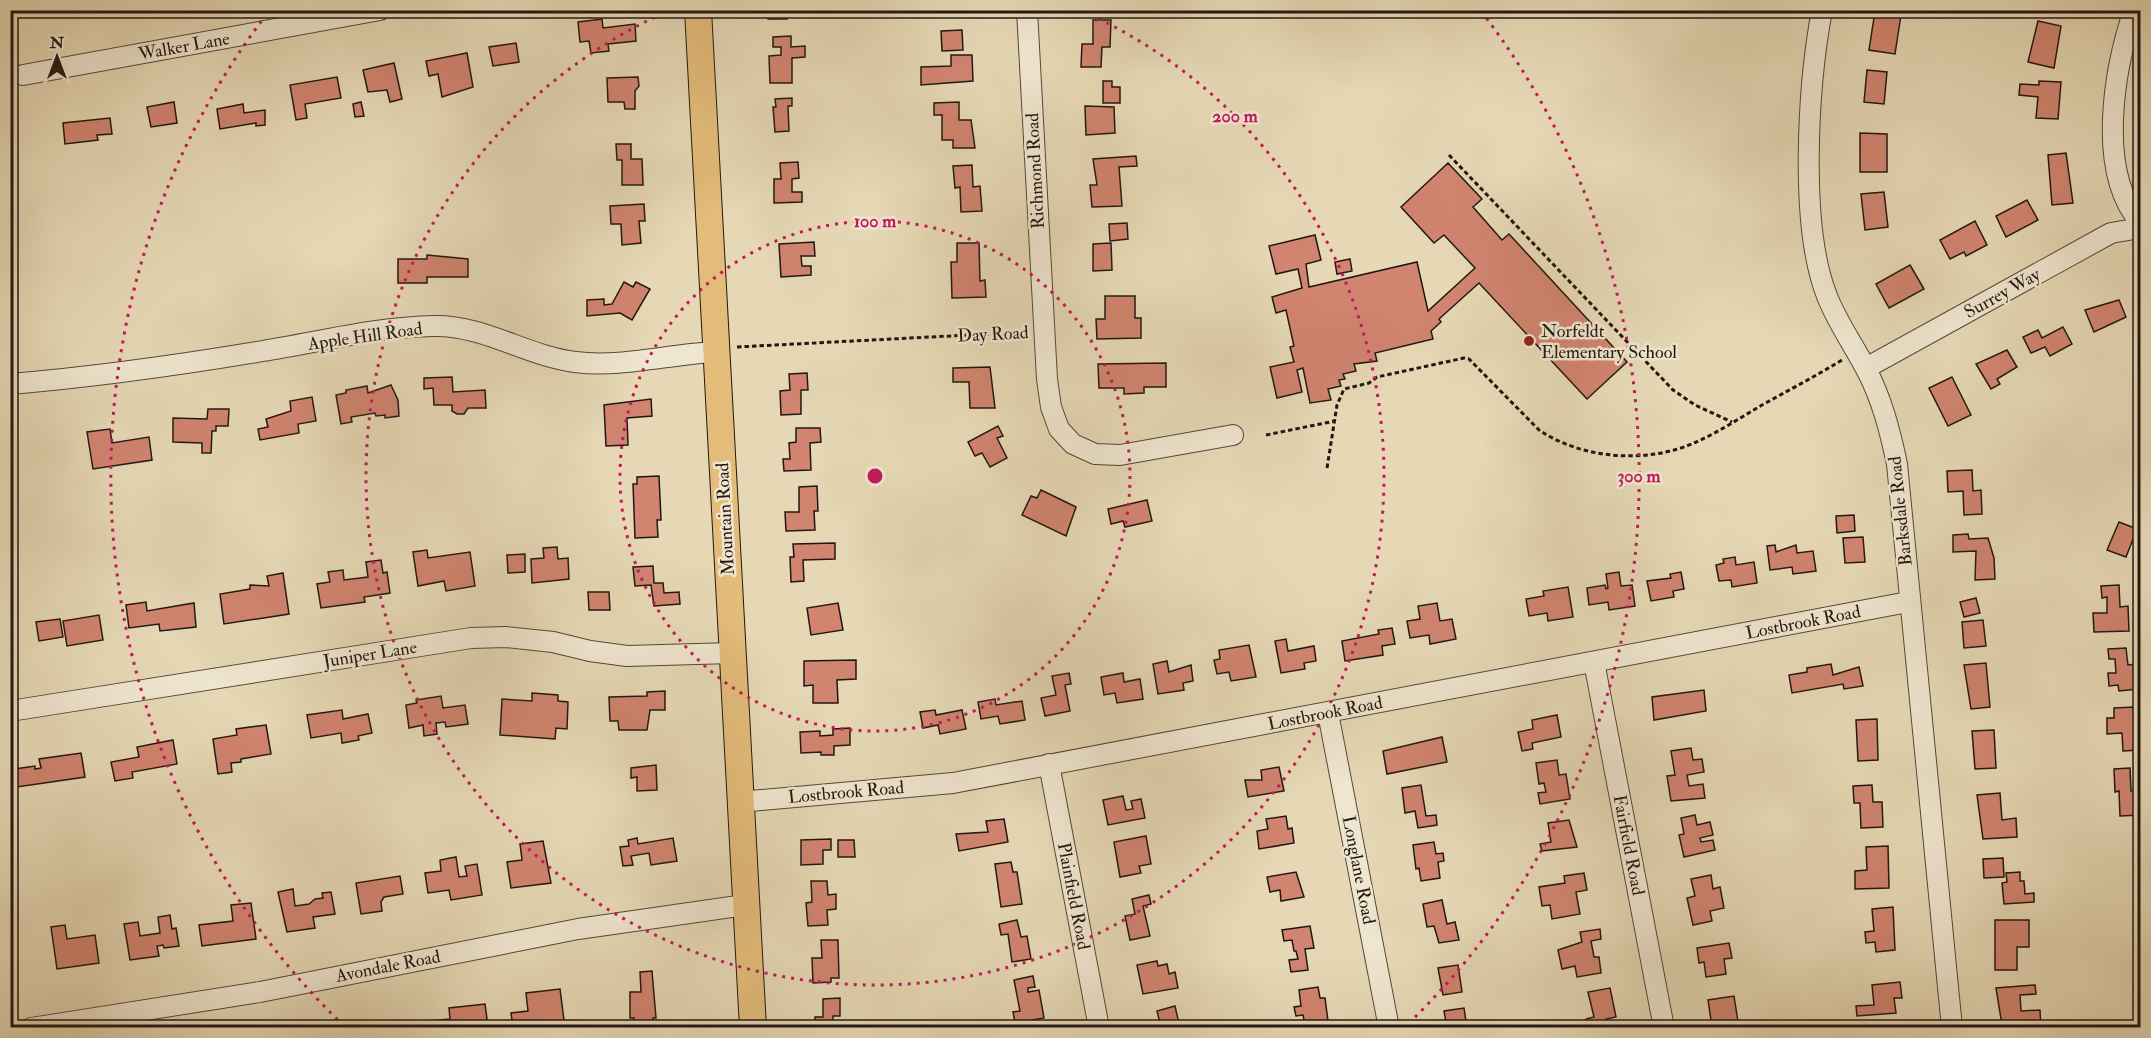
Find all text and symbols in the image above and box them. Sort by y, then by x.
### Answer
north arrow [27,27,87,87]
street label: Walker Lane [136,27,232,66]
text: N [49,33,65,53]
text: 200 m [1212,105,1259,128]
street label: Richmond Road [1021,112,1050,230]
text: 100 m [854,210,897,233]
street label: Surrey Way [1960,263,2045,324]
street label: Apple Hill Road [305,317,424,356]
place label: Norfeldt Elementary School [1541,320,1677,364]
street label: Day Road [957,321,1029,348]
marker: Norfeldt Elementary School [1522,334,1536,348]
street label: Barksdale Road [1883,455,1918,567]
street label: Mountain Road [711,462,740,576]
text: 300 m [1617,465,1662,488]
centre of rings [865,466,885,486]
street label: Lostbrook Road [1744,600,1863,645]
street label: Juniper Lane [321,636,419,673]
street label: Lostbrook Road [1266,691,1385,736]
street label: Lostbrook Road [787,776,905,809]
street label: Fairfield Road [1607,793,1650,897]
street label: Longlane Road [1337,814,1380,926]
street label: Plainfield Road [1052,840,1095,952]
street label: Avondale Road [333,945,443,988]

